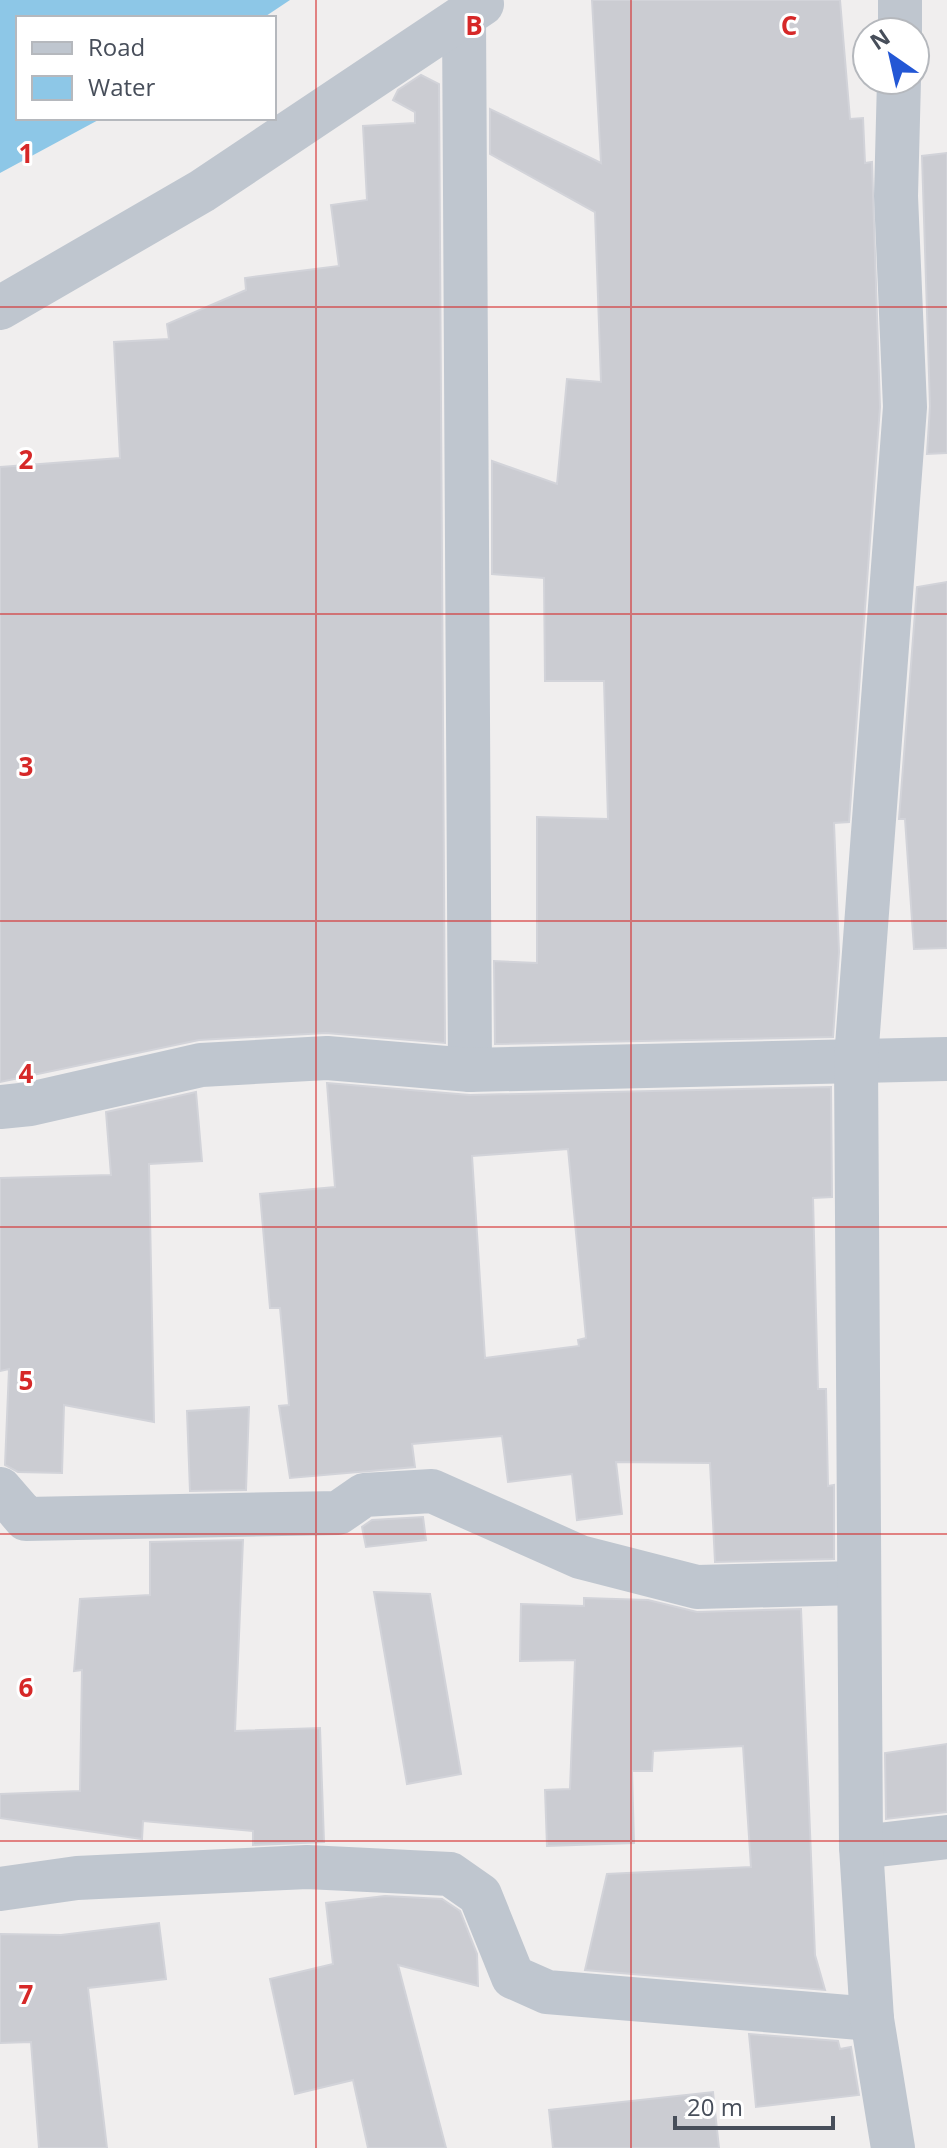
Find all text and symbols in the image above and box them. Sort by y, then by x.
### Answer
text: B [465,7,483,43]
text: C [781,7,797,43]
legend [16,16,276,120]
north arrow [851,16,931,96]
text: N [863,21,895,56]
text: Road [88,30,145,63]
text: Water [88,70,156,103]
text: 1 [19,135,33,171]
text: 2 [19,441,34,477]
text: 3 [19,748,33,784]
text: 4 [19,1055,34,1091]
text: 5 [19,1362,33,1398]
text: 6 [19,1669,34,1705]
text: 7 [19,1976,34,2012]
scale bar [675,2080,833,2130]
text: 20 m [687,2090,743,2123]

